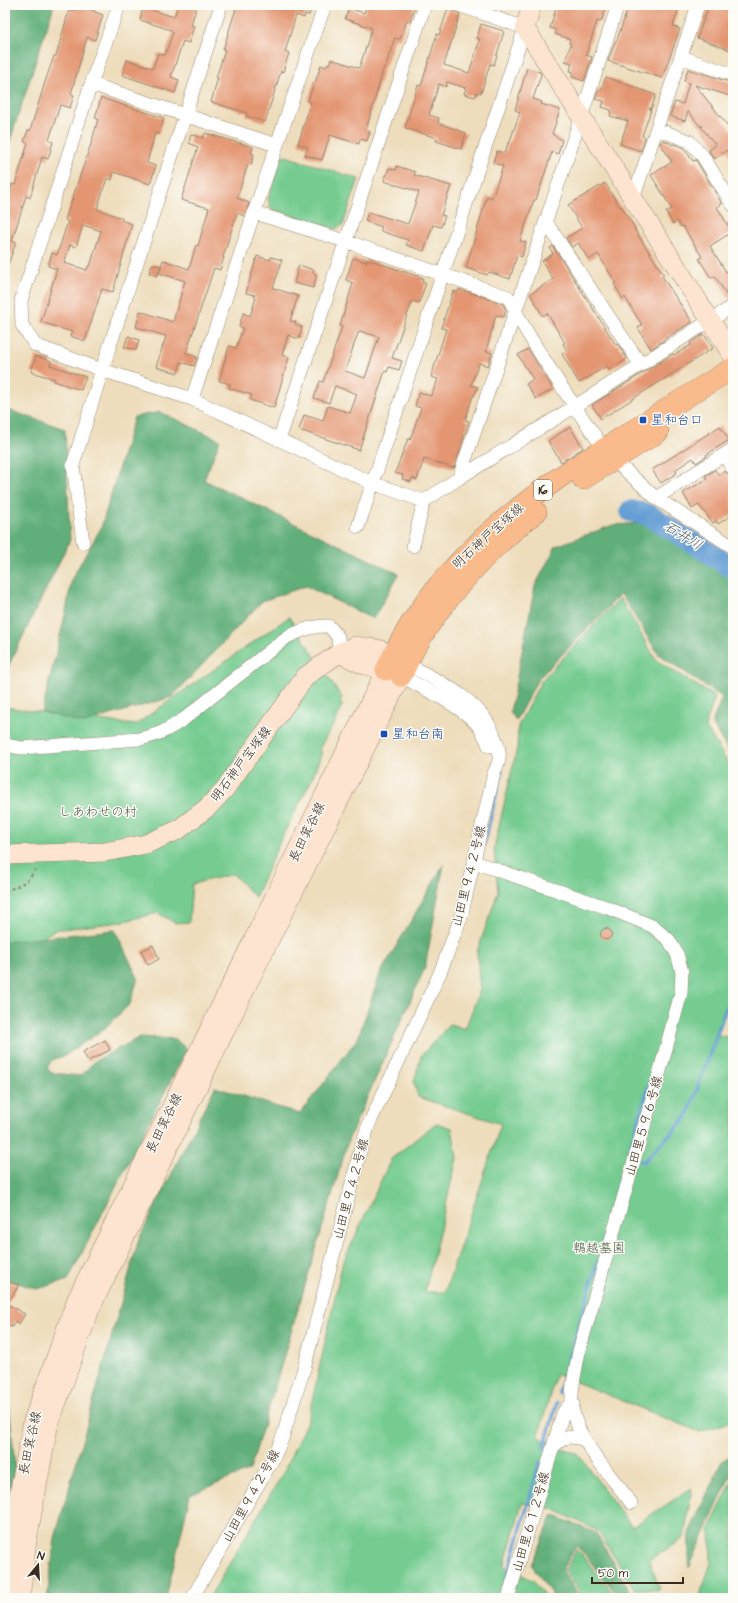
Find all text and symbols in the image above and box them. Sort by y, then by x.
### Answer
place label: 星和台口 [651,411,703,429]
marker: 星和台口 [638,415,648,425]
road number: 16 [534,480,552,500]
street label: 明石神戸宝塚線 [448,498,529,573]
water label: 石井川 [660,516,706,556]
street label: 明石神戸宝塚線 [206,721,276,806]
place label: 星和台南 [392,725,444,743]
marker: 星和台南 [379,729,389,739]
street label: 長田箕谷線 [285,798,330,865]
park label: しあわせの村 [59,803,137,821]
street label: 山田里９４２号線 [448,822,491,929]
street label: 山田里５９６号線 [621,1073,667,1178]
street label: 長田箕谷線 [142,1089,187,1156]
street label: 山田里９４２号線 [329,1135,373,1242]
park label: 鵯越墓園 [573,1239,625,1257]
street label: 長田箕谷線 [14,1408,46,1477]
street label: 山田里９４２号線 [218,1445,285,1546]
street label: 山田里６１２号線 [508,1469,554,1574]
north arrow [18,1545,58,1585]
text: N [35,1548,47,1564]
scale bar [592,1559,683,1585]
text: 50 m [598,1565,629,1582]

